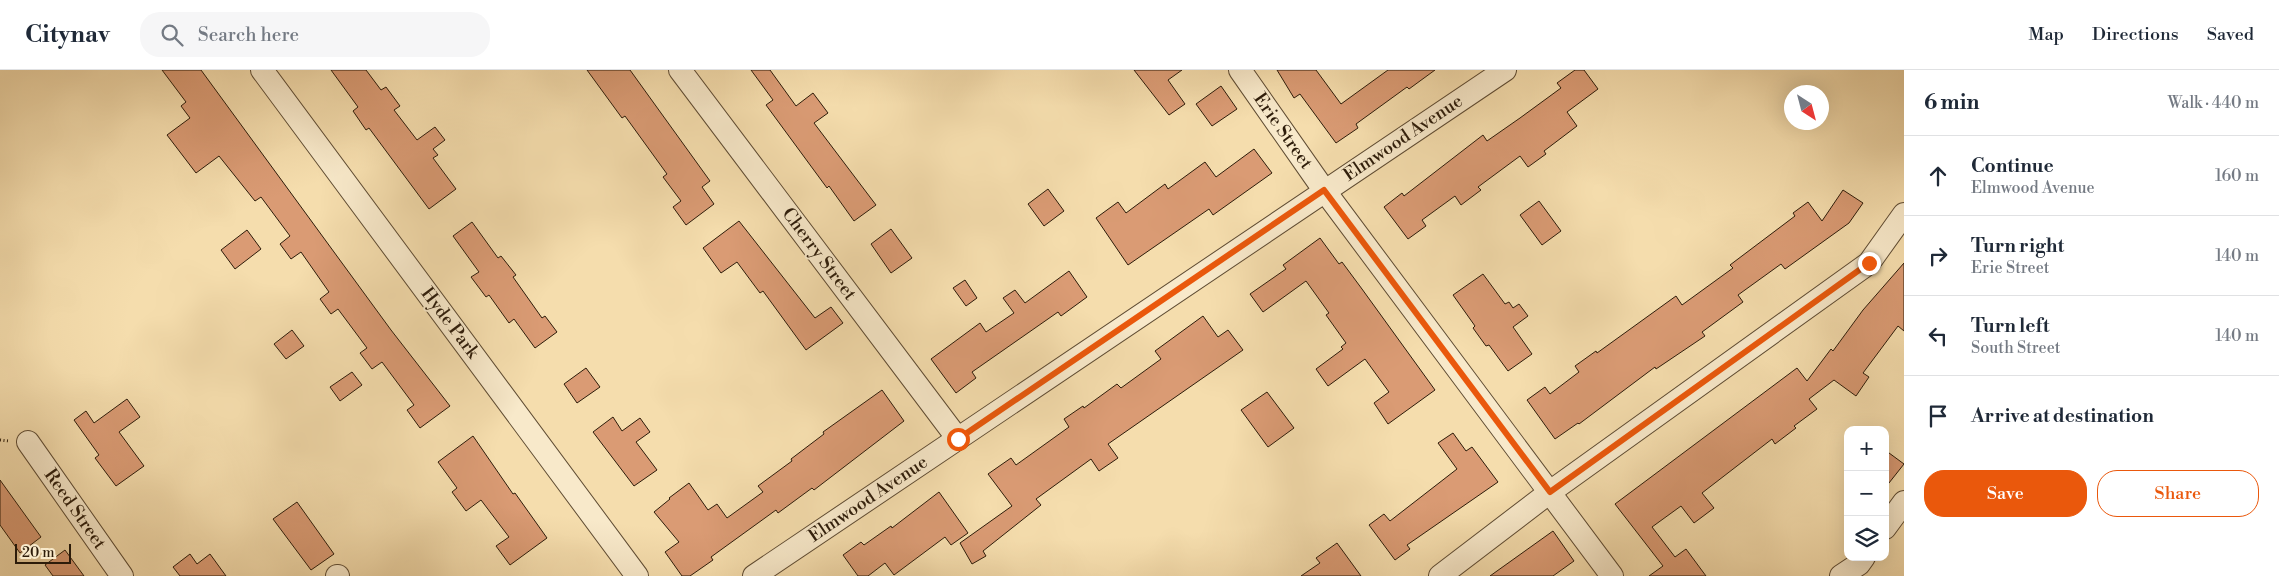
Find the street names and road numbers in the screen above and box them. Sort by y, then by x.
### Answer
street label: Erie Street [1248,88,1318,174]
street label: Elmwood Avenue [1339,90,1467,186]
street label: Cherry Street [777,203,862,305]
street label: Hyde Park [416,283,485,364]
street label: Elmwood Avenue [804,451,932,547]
street label: Reed Street [39,464,112,554]

